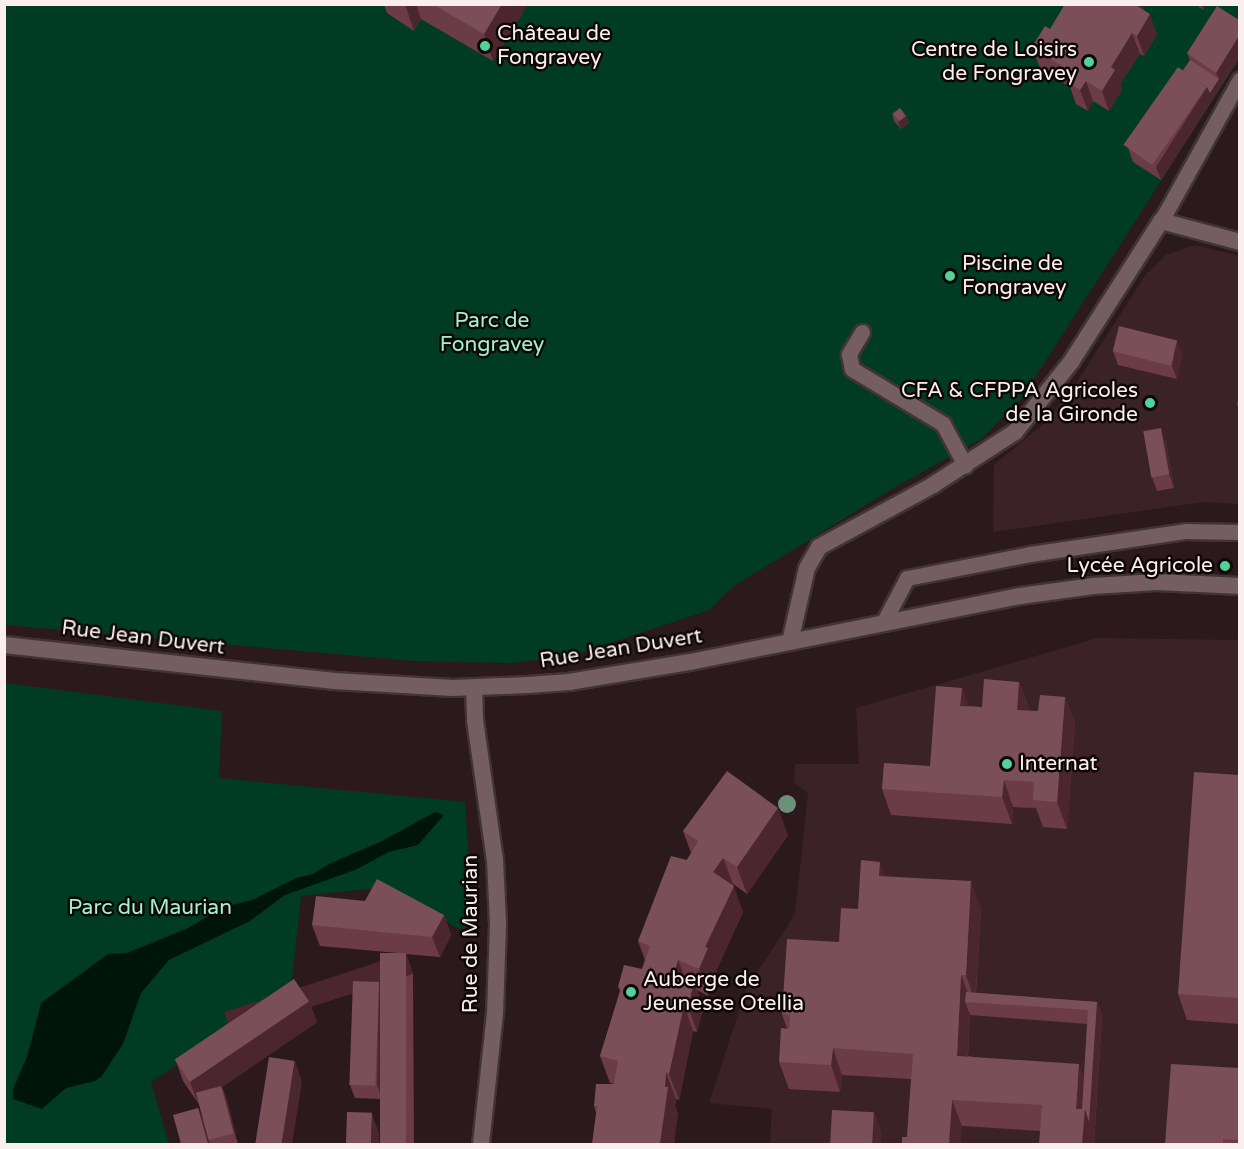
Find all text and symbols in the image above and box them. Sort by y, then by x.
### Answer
place label: Château de Fongravey [497,21,611,71]
place label: Centre de Loisirs de Fongravey [911,37,1077,87]
marker: Château de Fongravey [478,39,492,53]
marker: Centre de Loisirs de Fongravey [1082,55,1096,69]
place label: Piscine de Fongravey [962,251,1066,301]
marker: Piscine de Fongravey [943,269,957,283]
park label: Parc de Fongravey [440,308,544,358]
place label: CFA & CFPPA Agricoles de la Gironde [901,378,1138,428]
marker: CFA & CFPPA Agricoles de la Gironde [1143,396,1157,410]
place label: Lycée Agricole [1067,553,1213,579]
marker: Lycée Agricole [1218,559,1232,573]
street label: Rue Jean Duvert [60,615,226,661]
street label: Rue Jean Duvert [538,624,704,674]
place label: Internat [1019,751,1097,777]
marker: Internat [1000,757,1014,771]
street label: Rue de Maurian [458,855,484,1013]
park label: Parc du Maurian [68,895,232,921]
place label: Auberge de Jeunesse Otellia [643,967,804,1017]
marker: Auberge de Jeunesse Otellia [624,985,638,999]

